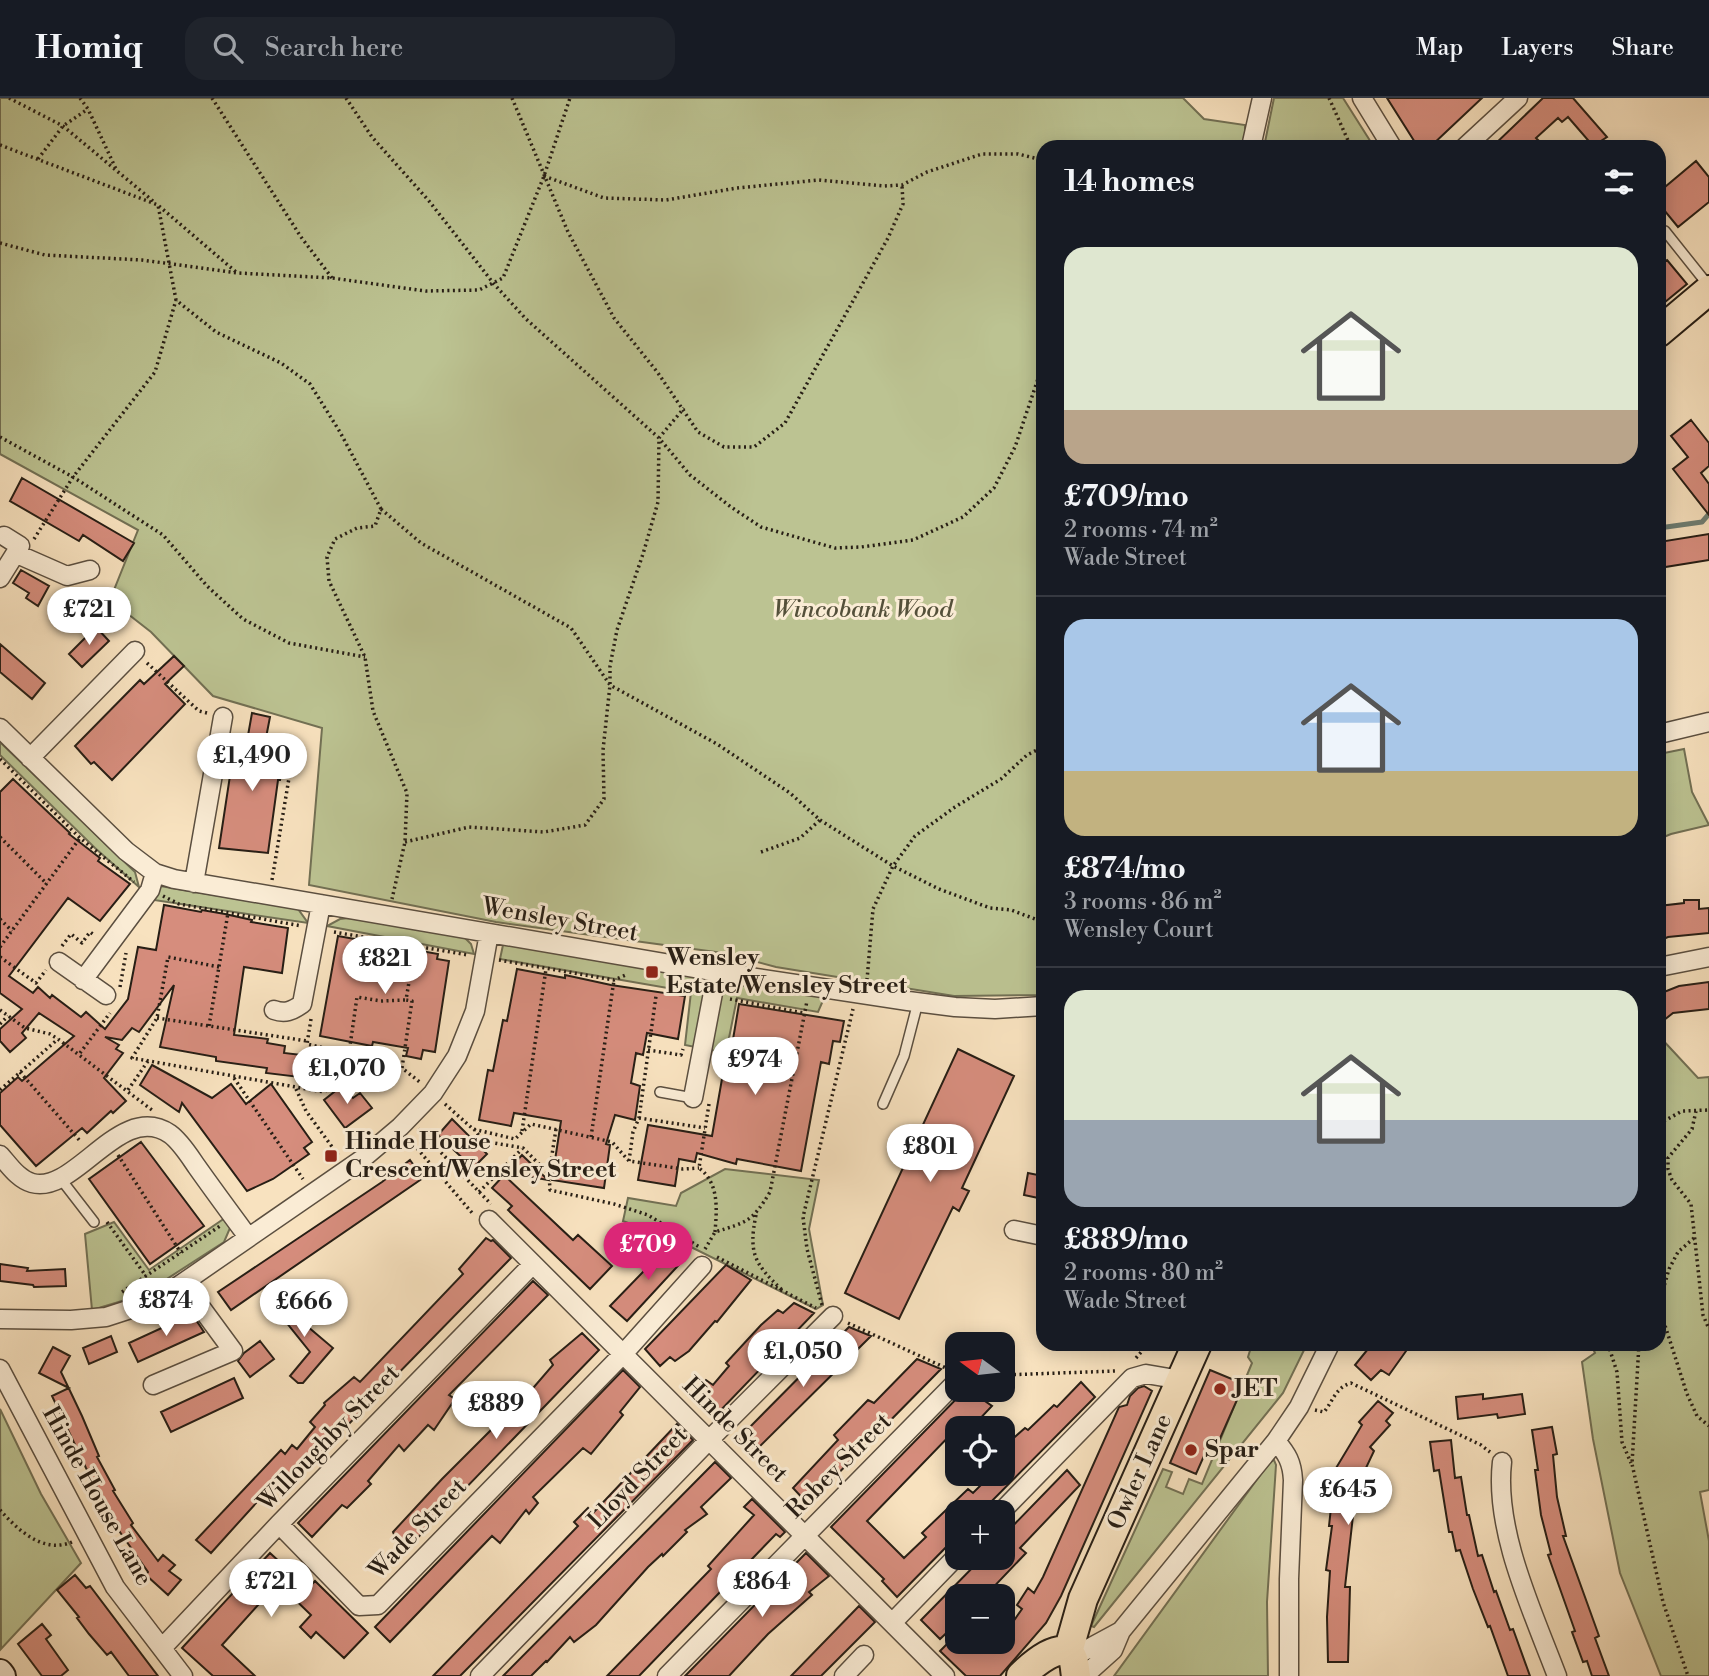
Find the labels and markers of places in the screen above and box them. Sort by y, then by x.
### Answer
pin: £721 [48,588,130,647]
pin: £1,490 [195,734,309,793]
pin: £821 [344,936,426,996]
place label: Wensley Estate/Wensley Street [665,943,908,1001]
marker: Wensley Estate/Wensley Street [644,964,660,980]
pin: £974 [714,1038,796,1097]
pin: £1,070 [290,1046,404,1106]
pin: £801 [889,1124,971,1184]
place label: Hinde House Crescent/Wensley Street [345,1127,617,1185]
marker: Hinde House Crescent/Wensley Street [323,1148,339,1164]
pin: £709 [607,1222,689,1282]
pin: £874 [125,1278,207,1338]
pin: £666 [263,1280,345,1339]
pin: £1,050 [746,1330,860,1389]
place label: JET [1231,1374,1278,1404]
marker: JET [1212,1381,1228,1397]
pin: £889 [455,1382,537,1441]
place label: Spar [1205,1435,1259,1465]
marker: Spar [1183,1442,1199,1458]
pin: £645 [1307,1468,1389,1527]
pin: £721 [230,1560,312,1619]
pin: £864 [721,1560,803,1619]

